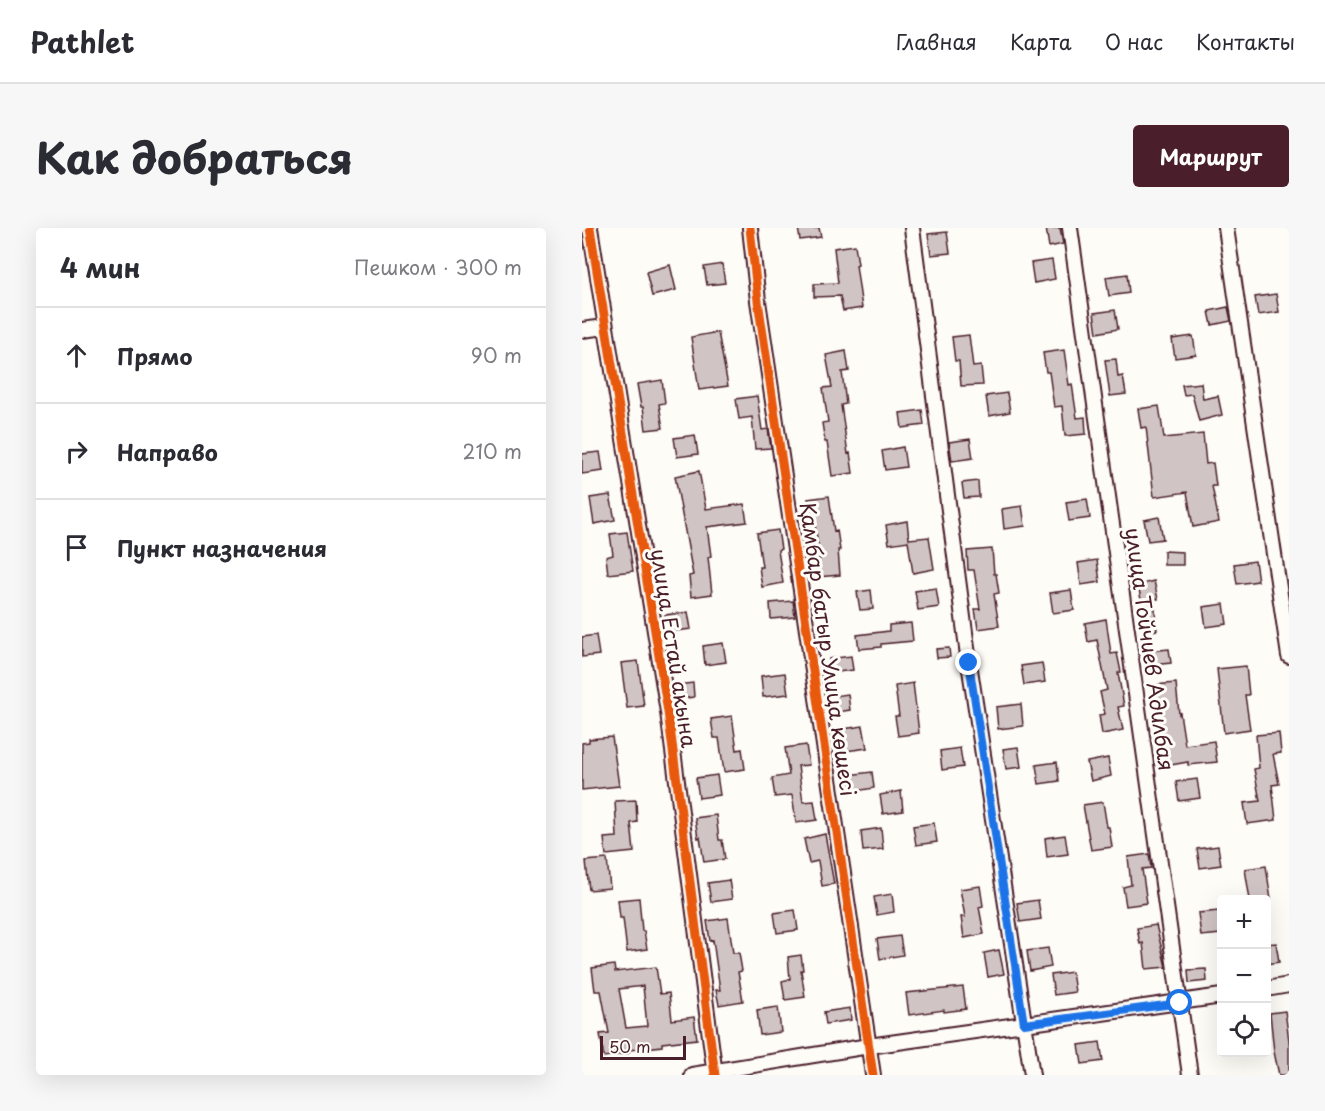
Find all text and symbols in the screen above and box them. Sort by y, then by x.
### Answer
text: Pathlet [30,20,134,63]
text: Главная [896,25,977,57]
text: Карта [1010,25,1072,57]
text: О нас [1105,25,1163,57]
text: Контакты [1196,25,1295,57]
text: Как добраться [36,125,353,188]
button: Маршрут [1133,125,1289,187]
text: 4 мин [60,248,141,287]
text: Пешком · 300 m [354,252,522,282]
icon: ahead [60,339,93,372]
text: Прямо [117,339,192,372]
text: 90 m [471,340,522,370]
icon: right [60,435,93,468]
text: Направо [117,435,218,468]
text: 210 m [463,436,522,466]
street label: Қамбар батыр Улица көшесі [792,500,866,798]
street label: улица Тойчиев Адилбая [1118,525,1184,773]
icon: arrive [60,531,93,564]
text: Пункт назначения [117,531,327,564]
street label: улица Естай акына [643,546,707,750]
route end [955,649,981,675]
map controls [1217,895,1271,1057]
button: + [1217,895,1271,949]
button: − [1217,949,1271,1003]
route start [1166,989,1192,1015]
button: locate [1217,1003,1271,1057]
scale bar [600,1033,686,1060]
text: 50 m [609,1034,650,1058]

